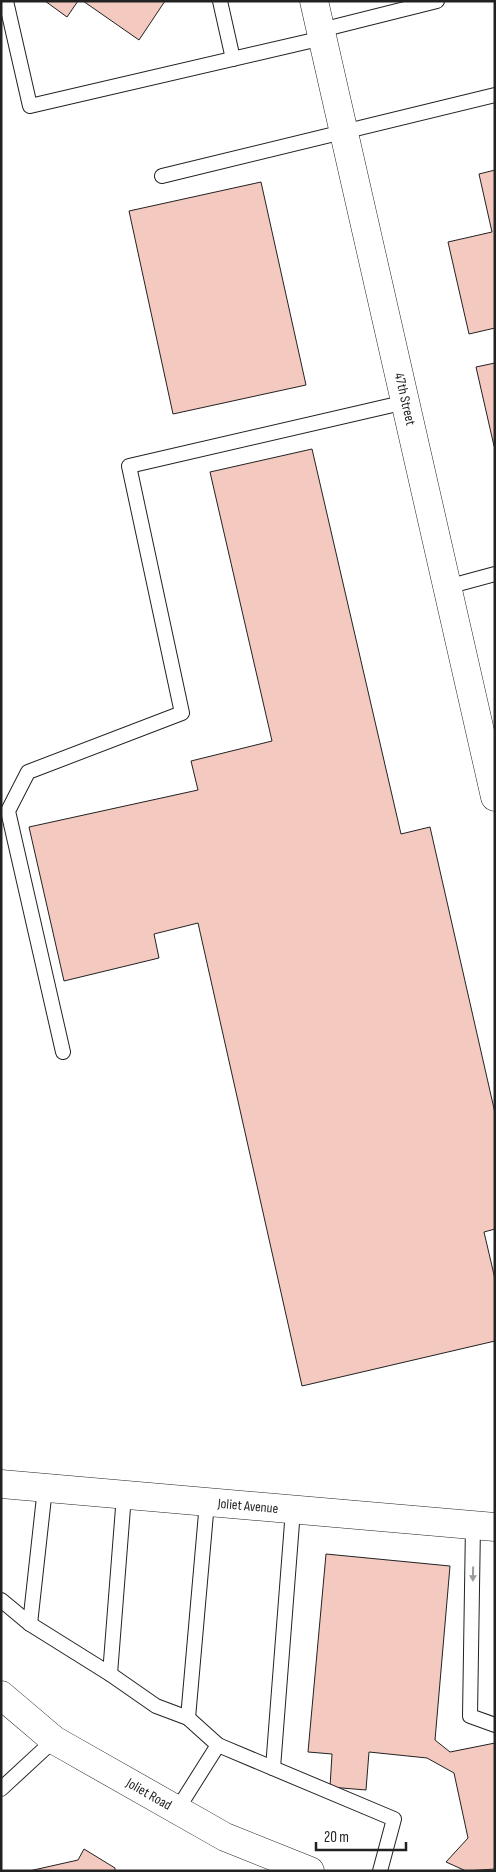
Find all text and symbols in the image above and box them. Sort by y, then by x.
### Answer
street label: 47th Street [391,371,419,427]
street label: Joliet Avenue [216,1495,279,1517]
one-way arrow [468,1566,476,1582]
street label: Joliet Road [122,1774,175,1814]
scale bar [316,1820,406,1852]
text: 20 m [324,1828,349,1847]

